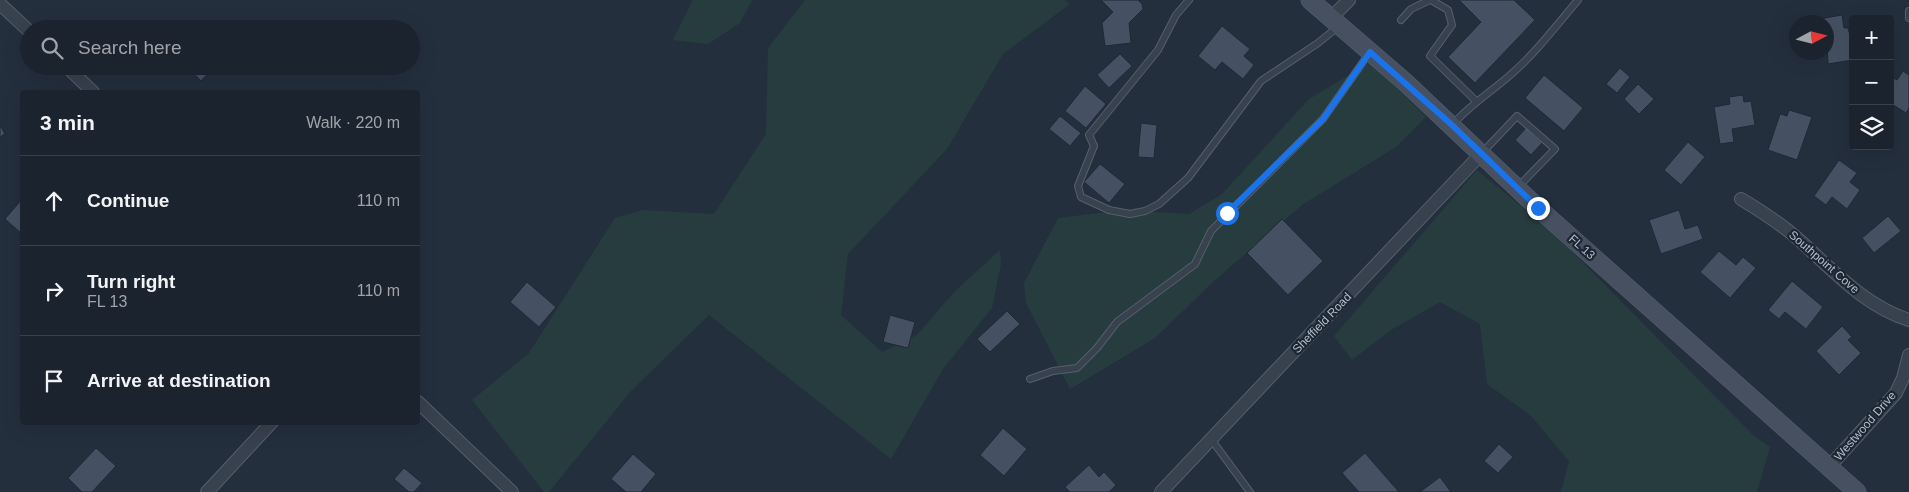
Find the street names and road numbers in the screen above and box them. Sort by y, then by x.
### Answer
street label: Southpoint Cove [1786,228,1862,297]
street label: FL 13 [1566,232,1598,263]
street label: Sheffield Road [1290,290,1354,356]
street label: Westwood Drive [1831,388,1899,463]

